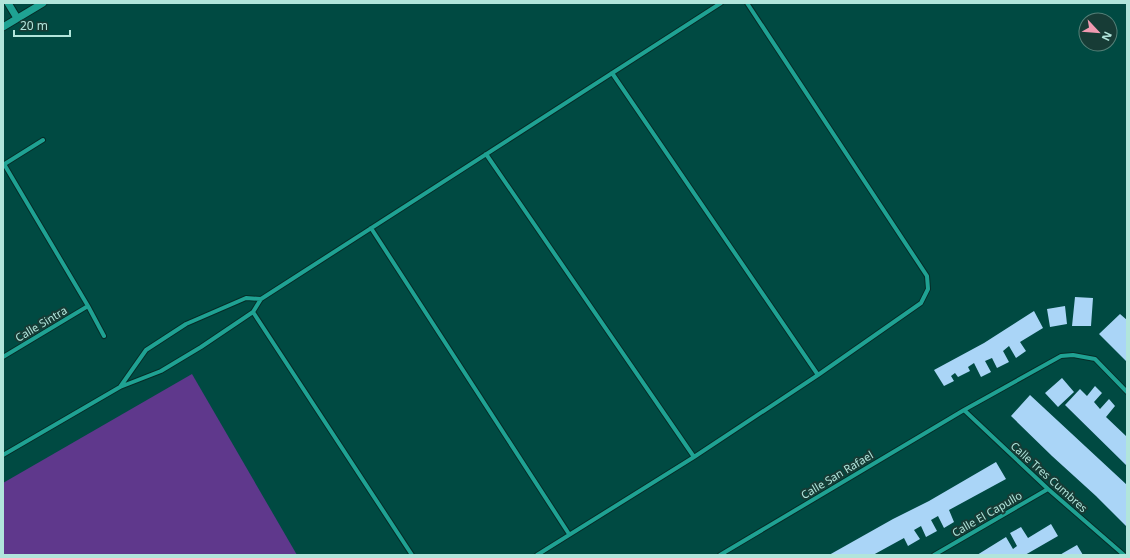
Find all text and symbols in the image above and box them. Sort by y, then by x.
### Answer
scale bar [14,12,70,38]
north arrow [1078,12,1118,52]
text: 20 m [20,17,48,34]
text: N [1099,29,1116,44]
street label: Calle Sintra [12,302,69,345]
street label: Calle Tres Cumbres [1008,438,1091,515]
street label: Calle San Rafael [798,447,876,502]
street label: Calle El Capullo [949,487,1025,540]

